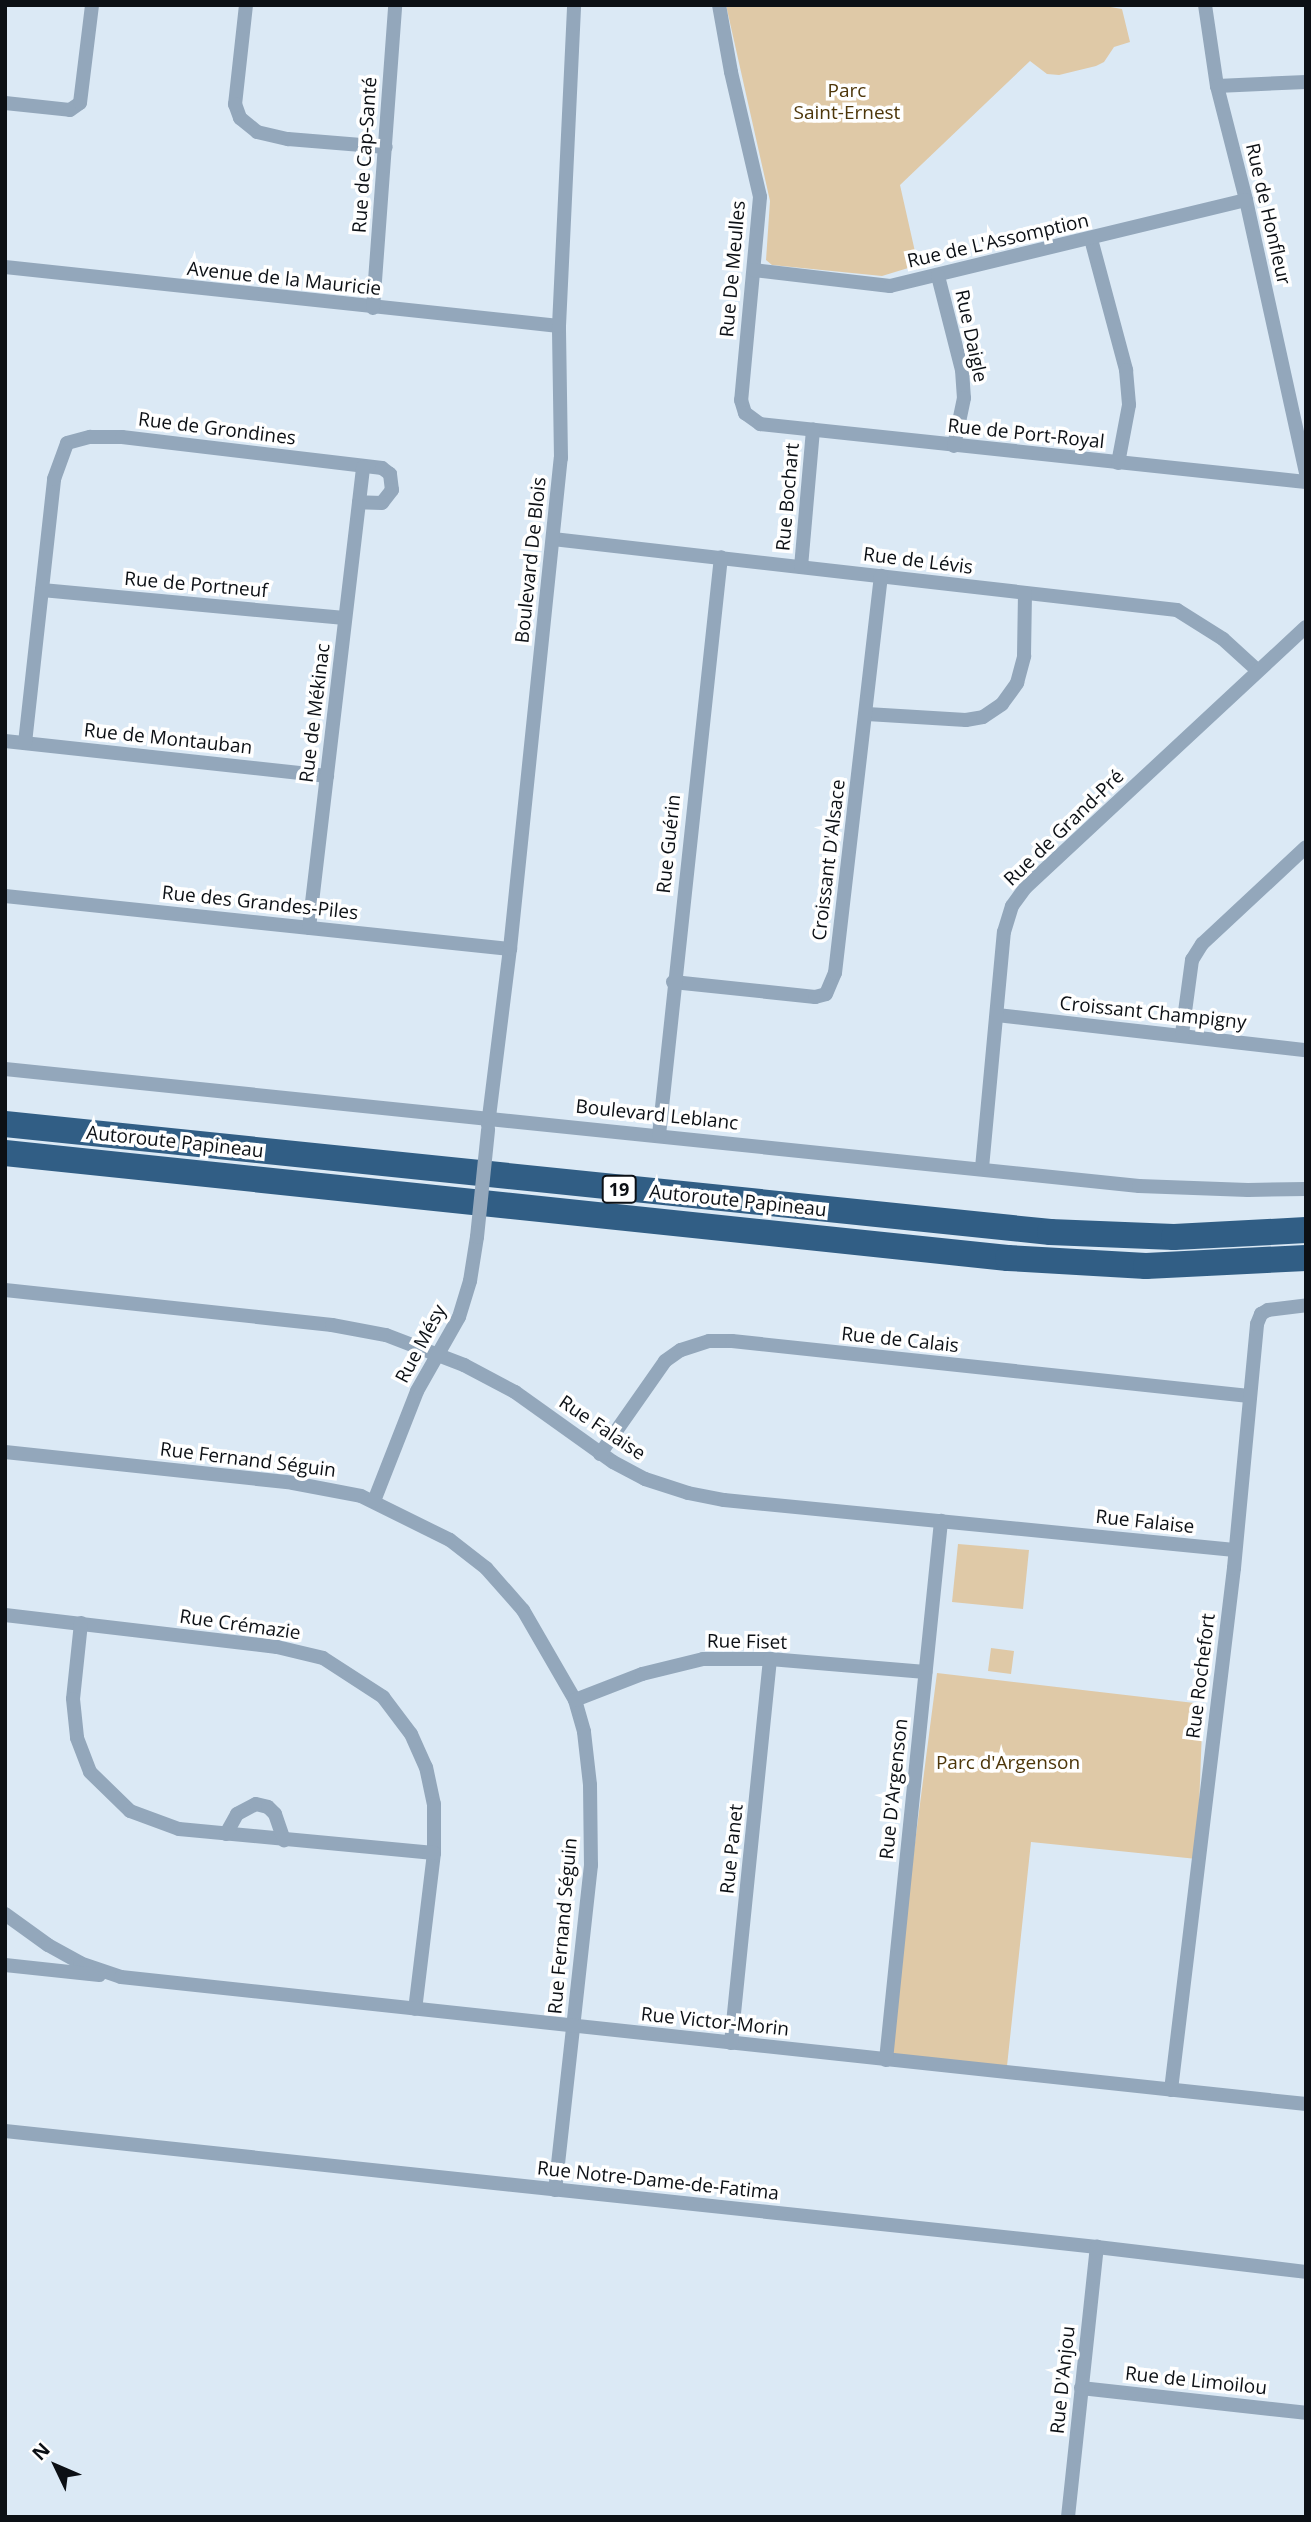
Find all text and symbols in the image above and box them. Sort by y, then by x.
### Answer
street label: Rue de Cap-Santé [348,76,382,234]
park label: Parc Saint-Ernest [794,80,900,124]
street label: Rue de Honfleur [1241,141,1295,287]
street label: Rue De Meulles [716,200,750,338]
street label: Rue de L'Assomption [905,209,1091,273]
street label: Avenue de la Mauricie [186,257,382,301]
street label: Rue Daigle [950,288,992,384]
street label: Rue de Grondines [137,408,297,450]
street label: Rue de Port-Royal [946,414,1106,454]
street label: Rue Bochart [772,442,804,552]
street label: Boulevard De Blois [511,476,551,644]
street label: Rue de Lévis [862,543,974,579]
street label: Rue de Portneuf [123,567,269,603]
street label: Rue de Mékinac [295,642,335,784]
street label: Rue de Montauban [83,719,253,759]
street label: Rue de Grand-Pré [999,765,1129,891]
street label: Croissant D'Alsace [808,778,850,942]
street label: Rue Guérin [652,793,686,895]
street label: Rue des Grandes-Piles [161,881,359,925]
street label: Croissant Champigny [1058,992,1248,1034]
street label: Boulevard Leblanc [574,1095,740,1135]
street label: Autoroute Papineau [85,1121,265,1163]
road number: 19 [602,1174,636,1204]
street label: Autoroute Papineau [648,1180,828,1222]
street label: Rue Mésy [391,1301,451,1387]
street label: Rue de Calais [840,1322,960,1358]
street label: Rue Falaise [554,1391,650,1465]
street label: Rue Fernand Séguin [159,1438,337,1482]
street label: Rue Falaise [1094,1505,1196,1539]
street label: Rue Crémazie [178,1605,302,1645]
street label: Rue Rochefort [1182,1612,1220,1740]
street label: Rue Fiset [707,1630,787,1654]
street label: Rue D'Argenson [875,1717,913,1861]
park label: Parc d'Argenson [936,1752,1080,1774]
street label: Rue Panet [716,1803,748,1895]
street label: Rue Fernand Séguin [544,1837,582,2015]
street label: Rue Victor-Morin [640,2003,790,2041]
street label: Rue Notre-Dame-de-Fatima [536,2157,780,2205]
street label: Rue D'Anjou [1046,2325,1080,2435]
street label: Rue de Limoilou [1124,2362,1268,2400]
north arrow [21,2431,91,2501]
text: N [26,2437,56,2466]

